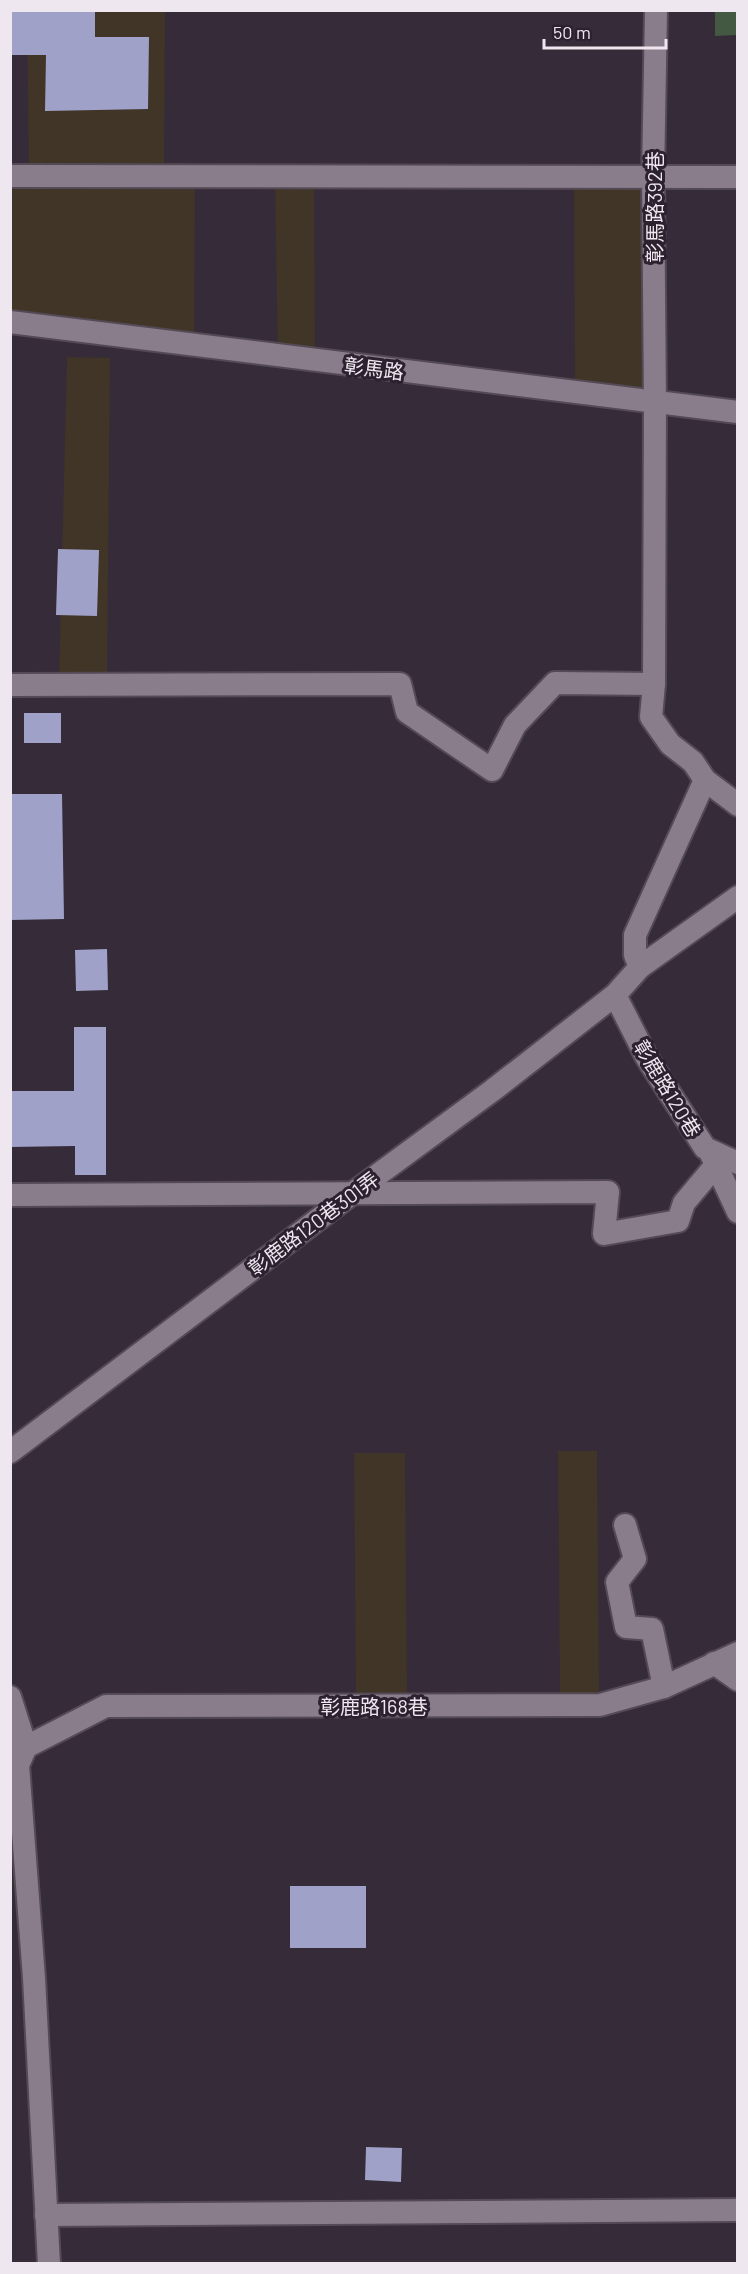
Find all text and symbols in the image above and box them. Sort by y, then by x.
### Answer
scale bar [544,12,666,50]
text: 50 m [553,21,591,43]
street label: 彰馬路392巷 [642,151,666,263]
street label: 彰馬路 [343,352,405,384]
street label: 彰鹿路120巷 [630,1035,706,1141]
street label: 彰鹿路120巷301弄 [243,1166,383,1280]
street label: 彰鹿路168巷 [320,1694,428,1718]

